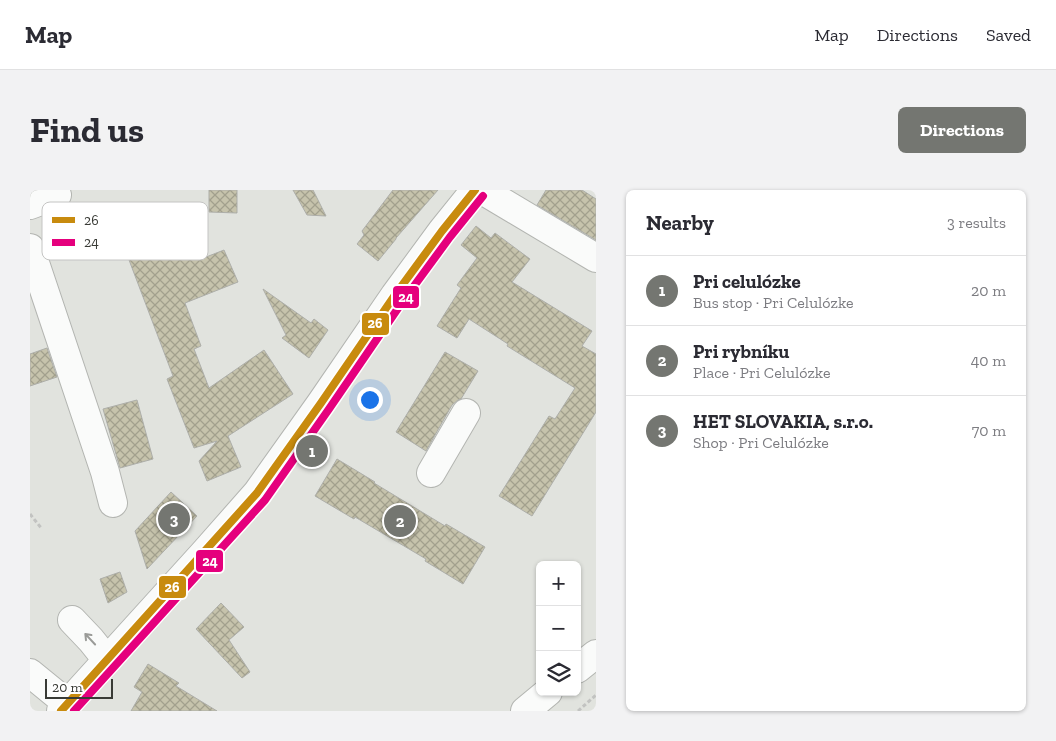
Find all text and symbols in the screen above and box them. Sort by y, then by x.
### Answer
text: Map [25,20,72,49]
text: Map [814,24,849,46]
text: Directions [877,24,958,46]
text: Saved [986,24,1031,46]
button: Directions [898,107,1026,153]
text: Find us [30,109,144,151]
legend [42,202,208,260]
text: Nearby [646,210,714,235]
text: 26 [84,212,99,229]
text: 3 results [947,213,1006,232]
text: 24 [84,234,99,251]
text: Pri celulózke [693,270,801,293]
text: 1 [659,281,665,300]
text: 20 m [971,281,1006,300]
line badge: 24 [392,285,420,309]
text: 24 [398,289,414,306]
text: Bus stop · Pri Celulózke [693,293,854,312]
line badge: 26 [361,312,390,336]
text: 26 [367,315,383,332]
text: Pri rybníku [693,340,789,363]
text: 2 [658,351,666,370]
text: 40 m [971,351,1006,370]
text: Place · Pri Celulózke [693,363,830,382]
your location [357,387,383,413]
text: HET SLOVAKIA, s.r.o. [693,410,873,433]
text: 3 [658,421,666,440]
text: 70 m [972,421,1006,440]
pin: 1 [296,432,328,470]
text: Shop · Pri Celulózke [693,433,829,452]
pin: 3 [158,500,190,538]
pin: 2 [384,502,416,540]
line badge: 24 [195,549,224,573]
text: 24 [202,553,218,570]
map controls [536,561,581,696]
button: + [536,561,581,606]
line badge: 26 [158,575,187,599]
text: 26 [164,579,180,596]
button: − [536,606,581,651]
one-way arrow [84,633,96,646]
button: layers [536,651,581,696]
scale bar [45,676,112,699]
text: 20 m [52,679,83,696]

